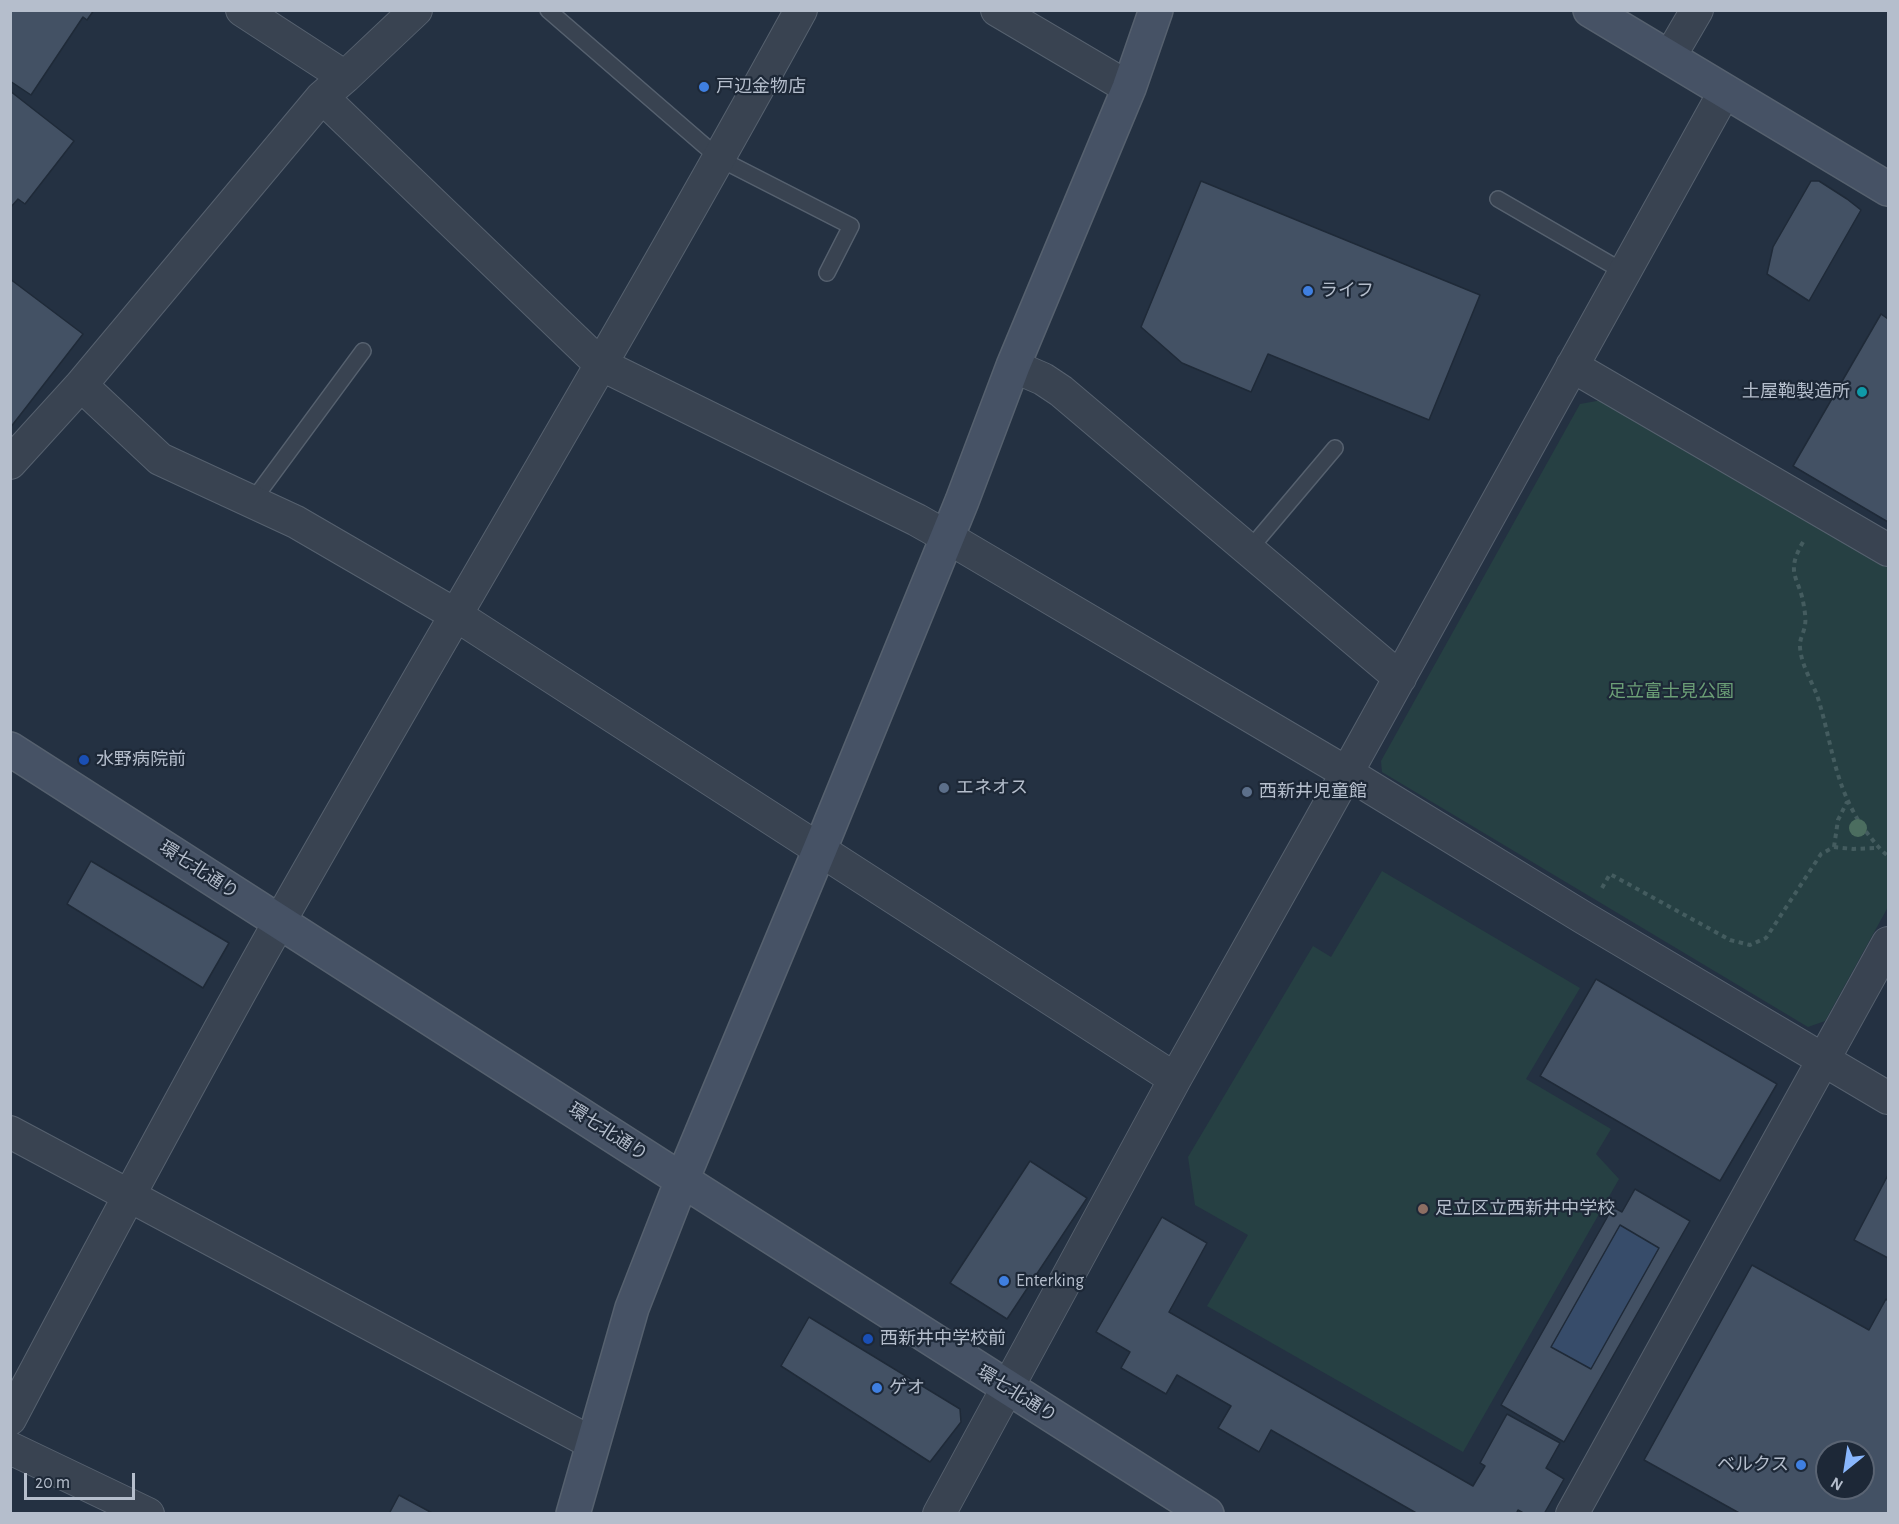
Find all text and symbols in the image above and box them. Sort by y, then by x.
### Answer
place label: 戸辺金物店 [716,76,806,98]
marker: 戸辺金物店 [697,80,711,94]
place label: ライフ [1320,280,1374,302]
marker: ライフ [1301,284,1315,298]
place label: 土屋鞄製造所 [1742,381,1850,403]
marker: 土屋鞄製造所 [1855,385,1869,399]
park label: 足立富士見公園 [1608,681,1734,703]
place label: 水野病院前 [96,749,186,771]
marker: 水野病院前 [77,753,91,767]
place label: エネオス [956,777,1028,799]
marker: エネオス [937,781,951,795]
place label: 西新井児童館 [1259,781,1367,803]
marker: 西新井児童館 [1240,785,1254,799]
street label: 環七北通り [155,836,243,904]
street label: 環七北通り [564,1098,652,1166]
place label: 足立区立西新井中学校 [1435,1198,1615,1220]
marker: 足立区立西新井中学校 [1416,1202,1430,1216]
place label: Enterking [1016,1270,1084,1292]
marker: Enterking [997,1274,1011,1288]
place label: 西新井中学校前 [880,1328,1006,1350]
marker: 西新井中学校前 [861,1332,875,1346]
street label: 環七北通り [973,1361,1061,1427]
place label: ゲオ [889,1377,925,1399]
marker: ゲオ [870,1381,884,1395]
north arrow [1815,1440,1875,1500]
place label: ベルクス [1717,1454,1789,1476]
marker: ベルクス [1794,1458,1808,1472]
scale bar [27,1461,138,1499]
text: 20 m [35,1474,70,1492]
text: N [1828,1474,1846,1494]

